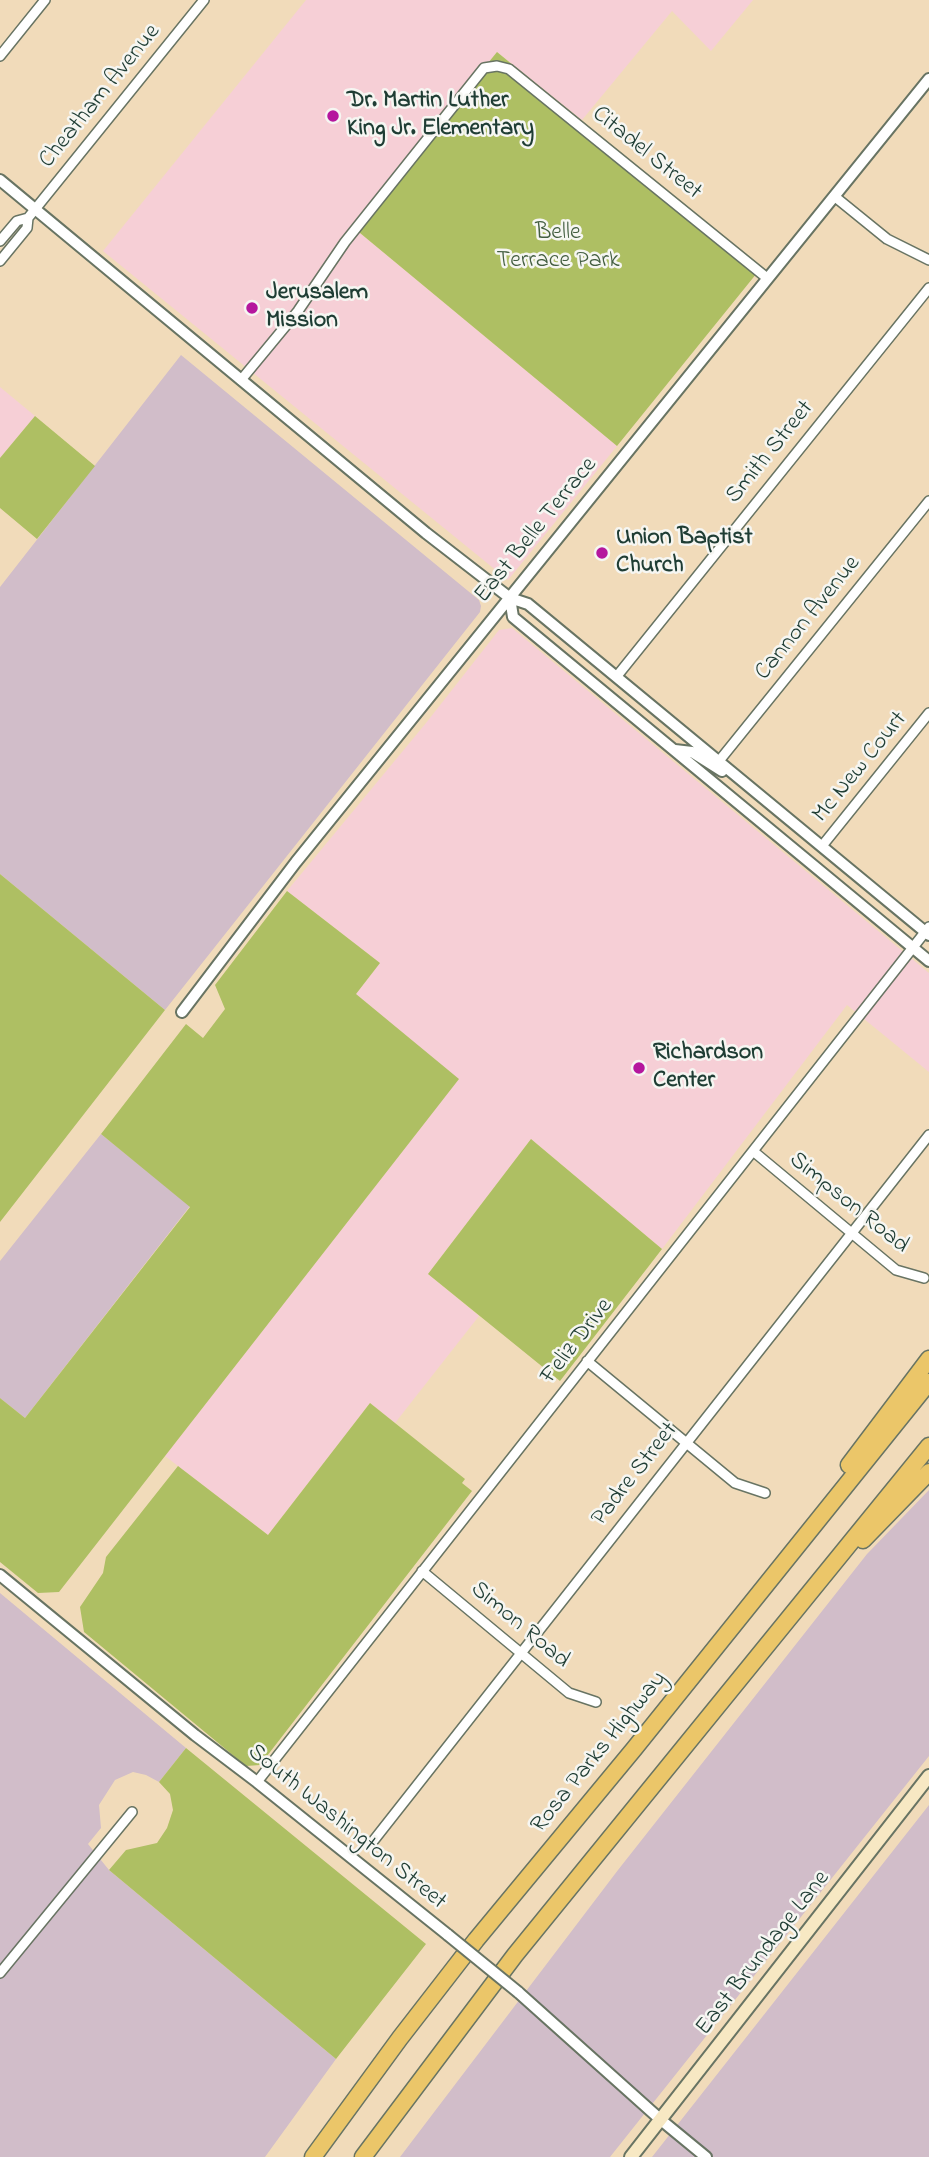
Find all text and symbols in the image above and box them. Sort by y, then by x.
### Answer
street label: Cheatham Avenue [34,19,168,175]
place label: Dr. Martin Luther King Jr. Elementary [347,88,534,144]
street label: Citadel Street [585,101,707,207]
marker: Dr. Martin Luther King Jr. Elementary [325,108,341,124]
park label: Belle Terrace Park [496,220,620,276]
place label: Jerusalem Mission [266,280,368,336]
marker: Jerusalem Mission [244,300,260,316]
street label: Smith Street [721,396,821,510]
street label: East Belle Terrace [469,452,605,610]
place label: Union Baptist Church [616,525,752,581]
marker: Union Baptist Church [594,545,610,561]
street label: Cannon Avenue [750,551,868,687]
street label: Mc New Court [807,707,915,829]
place label: Richardson Center [653,1040,763,1096]
marker: Richardson Center [631,1060,647,1076]
street label: Simpson Road [782,1147,914,1261]
street label: Feliz Drive [536,1293,620,1391]
street label: Padre Street [587,1417,685,1533]
street label: Simon Road [463,1576,575,1676]
street label: Rosa Parks Highway [526,1666,674,1840]
street label: South Washington Street [241,1739,451,1917]
street label: East Brundage Lane [691,1866,837,2042]

